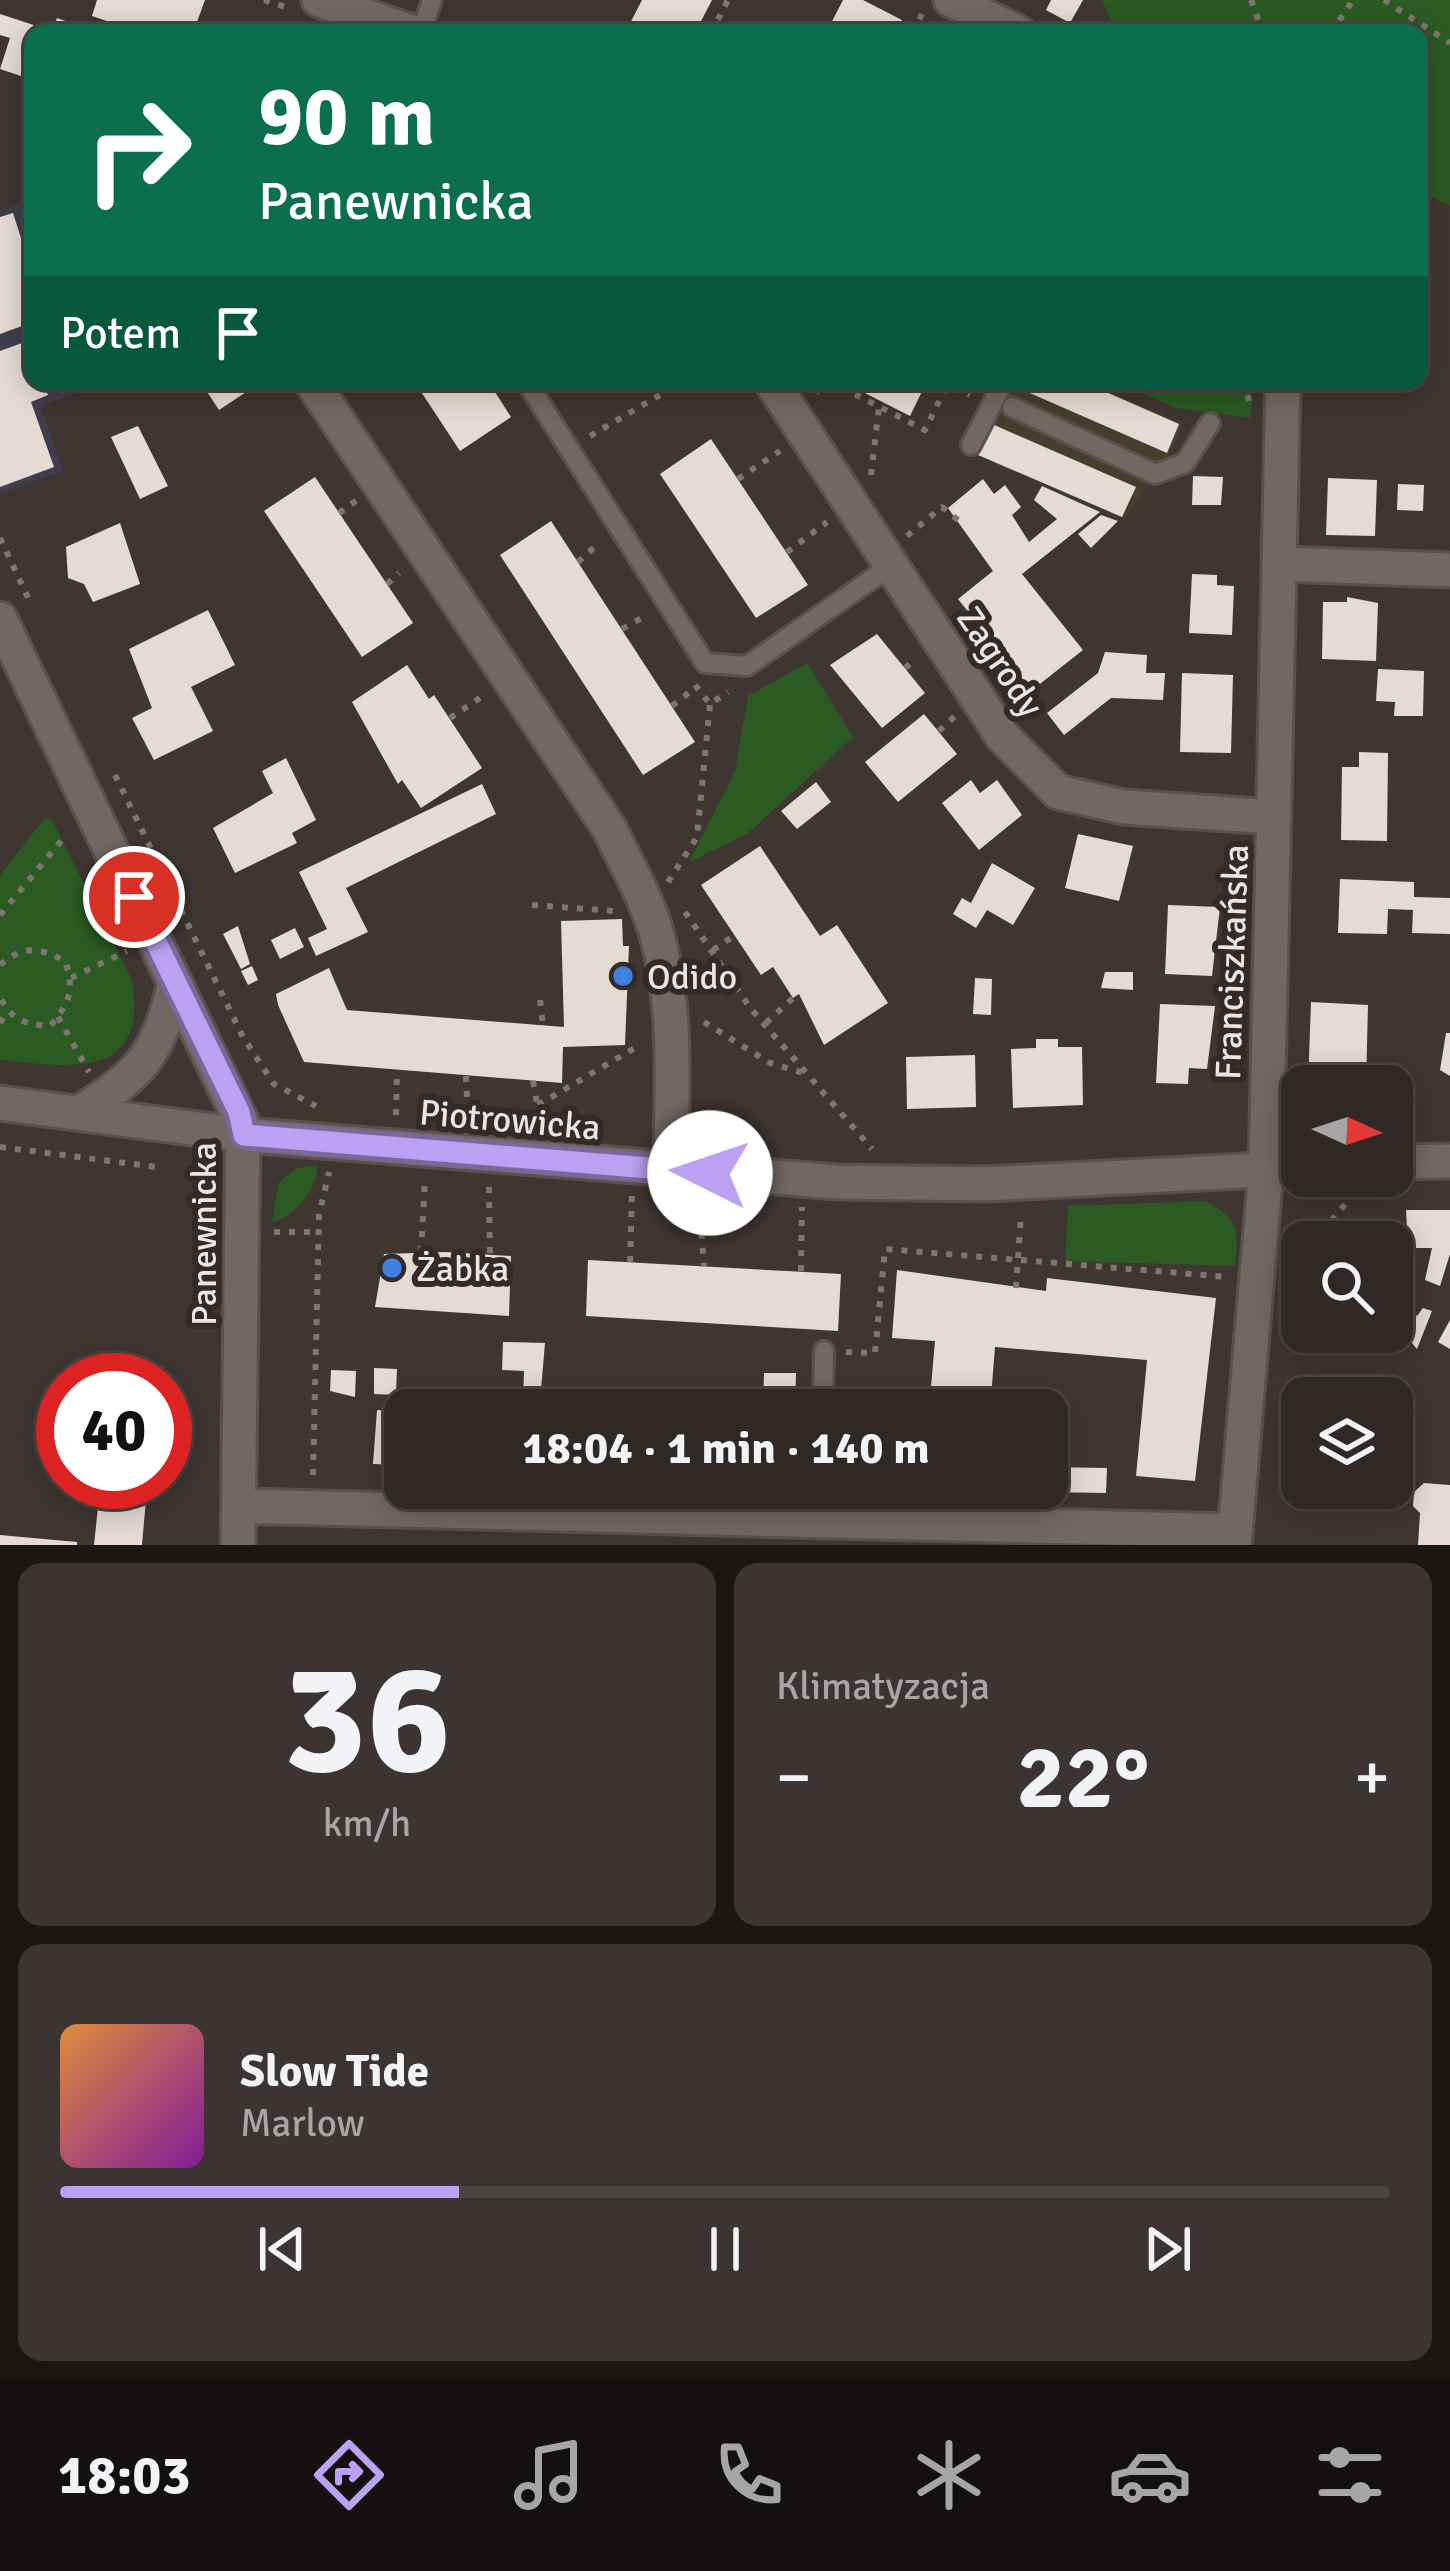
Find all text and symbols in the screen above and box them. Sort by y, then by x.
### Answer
text: 90 m [258,65,435,169]
icon: right [60,72,216,228]
text: Panewnicka [258,168,534,235]
icon: arrive [205,300,271,366]
text: Potem [60,306,181,361]
street label: Zagrody [946,598,1053,726]
street label: Franciszkańska [1206,843,1259,1081]
pin [83,846,185,948]
icon: arrive [101,864,167,930]
place label: Odido [647,955,737,1000]
marker: Odido [610,963,636,989]
north arrow [1281,1065,1413,1197]
map controls [1281,1065,1413,1509]
street label: Piotrowicka [417,1090,602,1151]
position arrow [647,1110,773,1236]
street label: Panewnicka [182,1142,227,1326]
button: search [1281,1221,1413,1353]
place label: Żabka [416,1247,509,1292]
marker: Żabka [379,1255,405,1281]
speed limit sign: 40 [36,1353,192,1509]
button: layers [1281,1377,1413,1509]
text: 18:04 · 1 min · 140 m [522,1421,930,1476]
text: 36 [283,1624,451,1817]
text: Klimatyzacja [776,1662,990,1710]
text: 22° [1016,1722,1150,1833]
text: − [776,1737,812,1818]
text: + [1354,1737,1390,1818]
text: km/h [323,1799,411,1847]
text: Slow Tide [240,2044,429,2099]
text: Marlow [240,2099,365,2147]
icon: previous [249,2216,315,2282]
icon: pause [692,2216,758,2282]
icon: next [1135,2216,1201,2282]
icon: directions [307,2433,391,2517]
icon: music [507,2433,591,2517]
icon: phone [707,2433,791,2517]
icon: climate [907,2433,991,2517]
icon: car [1108,2433,1192,2517]
icon: filters [1308,2433,1392,2517]
text: 18:03 [58,2442,191,2509]

